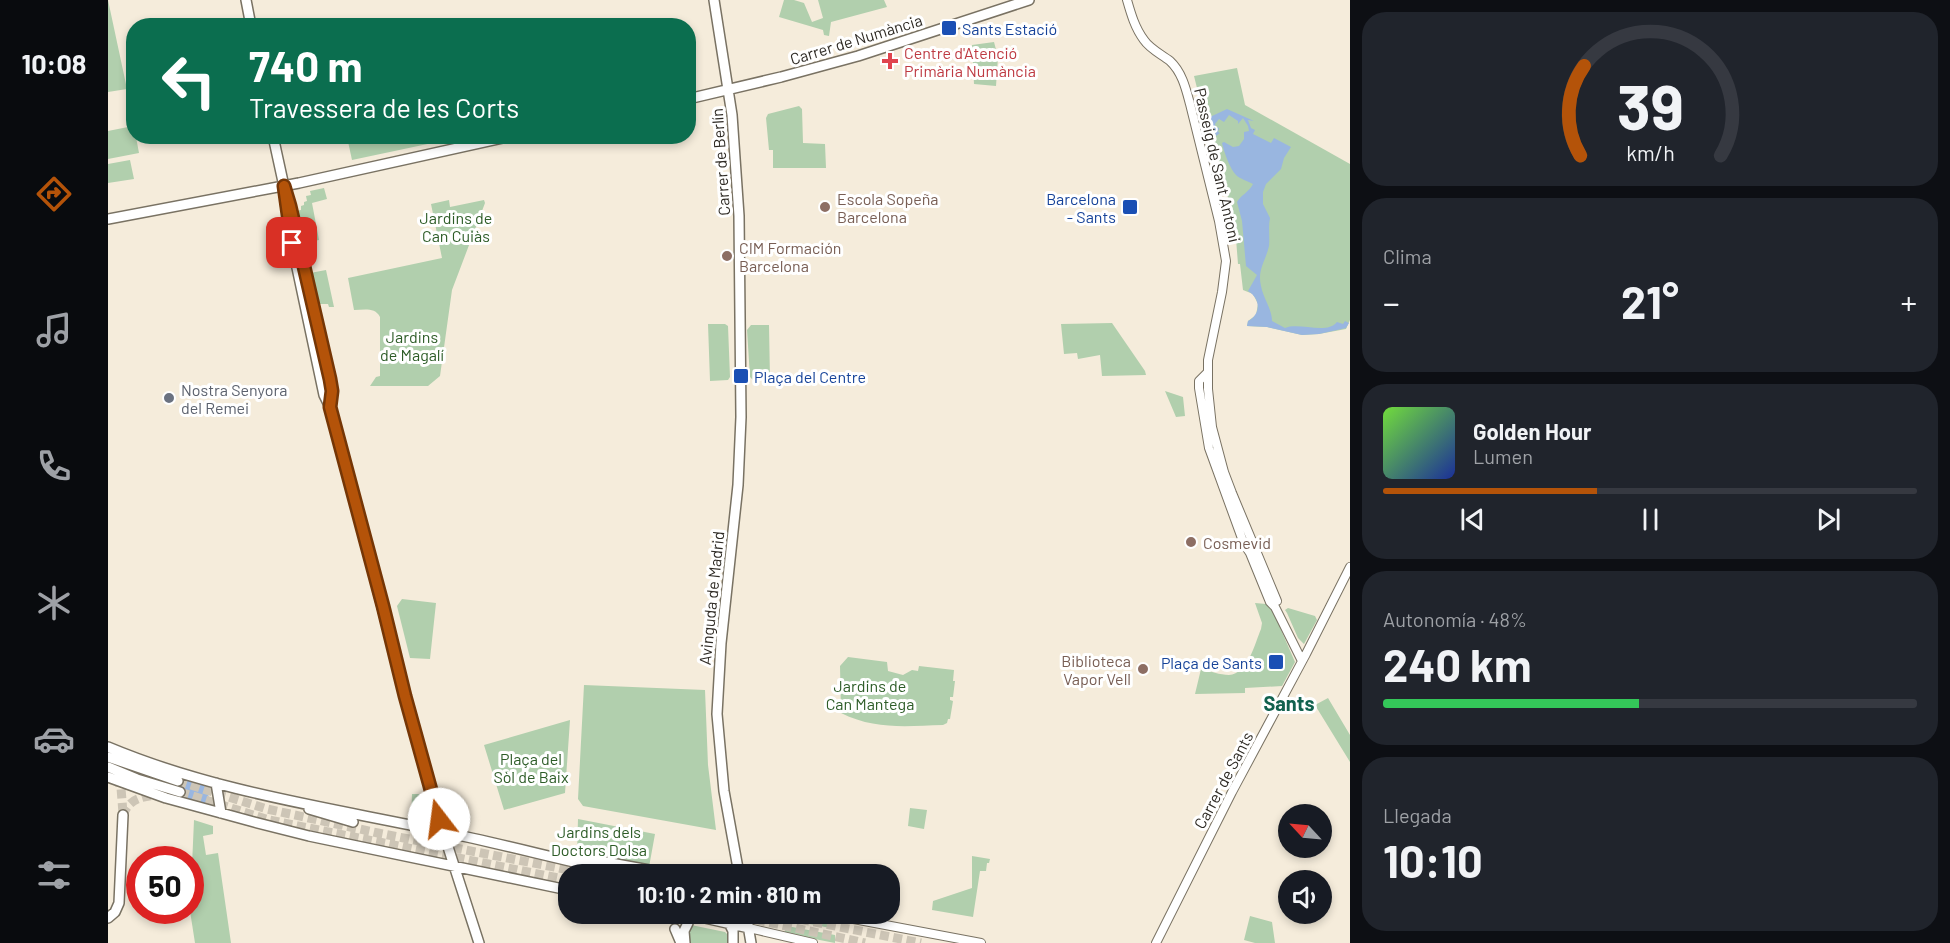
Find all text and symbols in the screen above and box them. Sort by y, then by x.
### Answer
street label: Carrer de Numància [788,10,924,68]
marker: Sants Estació [940,19,958,37]
place label: Sants Estació [962,19,1057,38]
text: 740 m [249,40,363,90]
icon: left [150,42,228,120]
place label: Centre d'Atenció Primària Numància [904,43,1036,80]
text: 10:08 [22,47,86,79]
marker: Centre d'Atenció Primària Numància [881,52,899,70]
text: 39 [1617,68,1683,142]
street label: Passeig de Sant Antoni [1191,86,1245,244]
text: Travessera de les Corts [249,91,519,123]
street label: Carrer de Berlín [707,108,733,216]
text: km/h [1626,140,1674,165]
icon: directions [33,173,75,215]
place label: Escola Sopeña Barcelona [837,189,939,226]
place label: Barcelona - Sants [1046,189,1116,226]
marker: Barcelona - Sants [1121,198,1139,216]
marker: Escola Sopeña Barcelona [818,200,832,214]
park label: Jardins de Can Cuiàs [420,208,492,245]
pin [266,217,317,268]
icon: arrive [275,226,308,259]
place label: CIM Formación Barcelona [739,238,842,275]
text: Clima [1383,244,1432,268]
marker: CIM Formación Barcelona [720,249,734,263]
text: 21° [1621,274,1679,328]
text: − [1383,282,1400,322]
text: + [1901,282,1917,322]
icon: music [33,309,75,351]
park label: Jardins de Magalí [380,327,445,364]
marker: Plaça del Centre [732,367,750,385]
place label: Plaça del Centre [754,367,866,386]
place label: Nostra Senyora del Remei [181,380,287,417]
marker: Nostra Senyora del Remei [162,391,176,405]
text: Golden Hour [1473,418,1591,444]
text: Lumen [1473,444,1533,468]
icon: phone [33,445,75,487]
icon: previous [1456,503,1489,536]
icon: pause [1634,503,1667,536]
icon: next [1812,503,1845,536]
street label: Avinguda de Madrid [695,530,727,666]
place label: Cosmevid [1203,533,1271,552]
marker: Cosmevid [1184,535,1198,549]
icon: climate [33,582,75,624]
text: Autonomía · 48% [1383,607,1527,631]
text: 240 km [1383,637,1532,691]
place label: Biblioteca Vapor Vell [1061,651,1131,688]
place label: Plaça de Sants [1161,653,1262,672]
marker: Plaça de Sants [1267,653,1285,671]
marker: Biblioteca Vapor Vell [1136,662,1150,676]
park label: Jardins de Can Mantega [826,676,914,713]
district label: Sants [1264,691,1314,715]
icon: car [33,718,75,760]
street label: Carrer de Sants [1189,728,1257,832]
park label: Plaça del Sòl de Baix [493,749,569,786]
position arrow [407,787,471,851]
text: Llegada [1383,803,1452,827]
north arrow [1278,804,1332,858]
map controls [1278,804,1332,924]
park label: Jardins dels Doctors Dolsa [551,822,647,859]
text: 10:10 [1383,833,1483,887]
speed limit sign: 50 [126,846,204,924]
icon: filters [33,854,75,896]
button: sound [1278,870,1332,924]
text: 10:10 · 2 min · 810 m [637,881,821,907]

